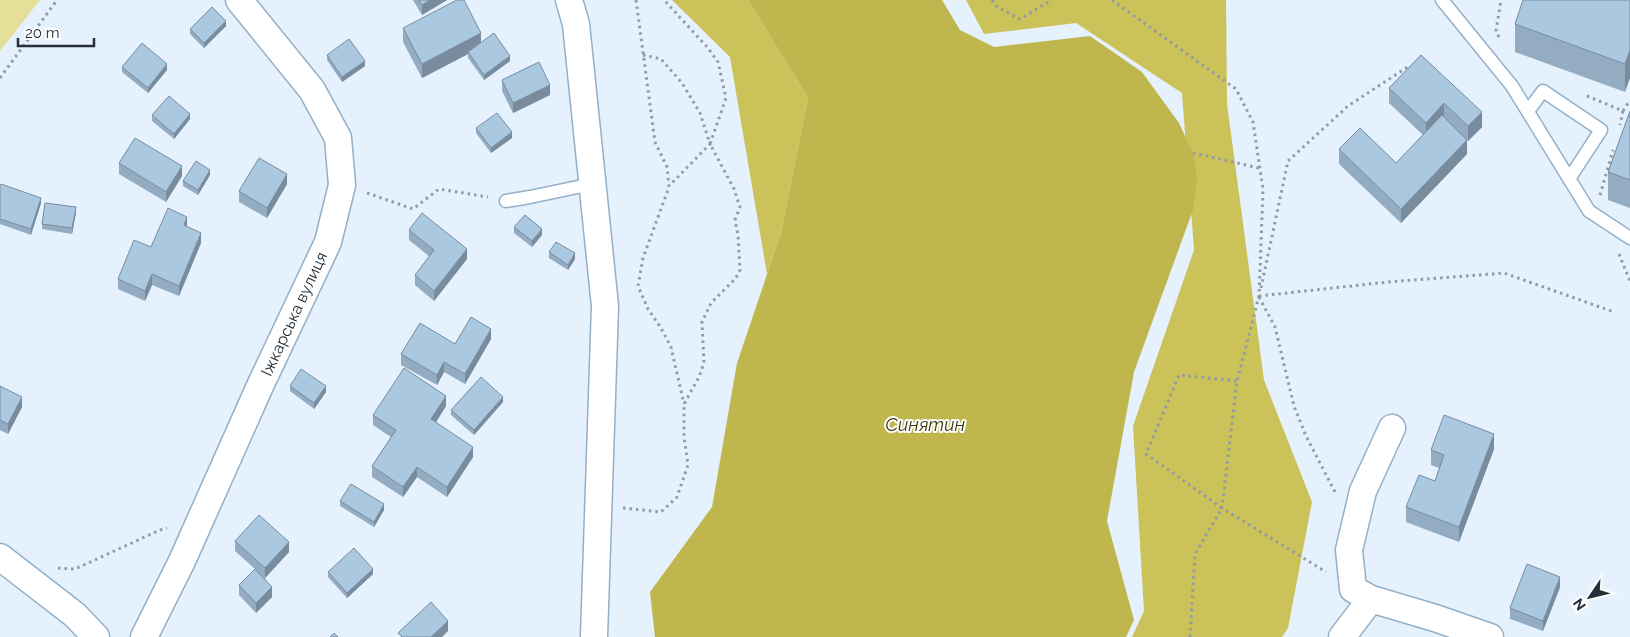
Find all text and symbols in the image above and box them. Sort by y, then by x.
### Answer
scale bar [18,15,94,47]
text: 20 m [25,24,60,42]
street label: Іжкарська вулиця [257,249,331,379]
water label: Синятин [885,414,965,435]
north arrow [1565,572,1615,622]
text: N [1570,595,1589,613]

